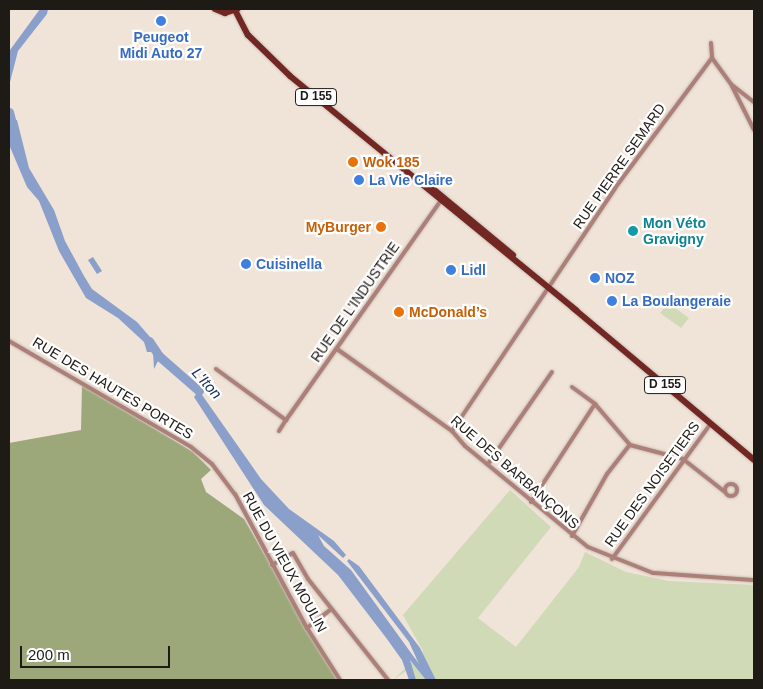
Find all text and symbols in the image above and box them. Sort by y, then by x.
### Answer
marker: Peugeot Midi Auto 27 [155,15,167,27]
place label: Peugeot Midi Auto 27 [119,29,203,62]
road number: D 155 [295,88,337,106]
street label: RUE PIERRE SEMARD [569,100,669,232]
place label: Wok 185 [363,154,420,170]
marker: Wok 185 [347,156,359,168]
place label: La Vie Claire [369,172,453,188]
marker: La Vie Claire [353,174,365,186]
place label: Mon Véto Gravigny [643,215,706,248]
place label: MyBurger [306,219,371,235]
marker: MyBurger [375,221,387,233]
marker: Mon Véto Gravigny [627,225,639,237]
street label: RUE DE L'INDUSTRIE [307,239,403,365]
place label: Cuisinella [256,256,322,272]
marker: Cuisinella [240,258,252,270]
place label: Lidl [461,262,486,278]
marker: Lidl [445,264,457,276]
place label: NOZ [605,270,635,286]
marker: NOZ [589,272,601,284]
place label: La Boulangeraie [622,293,731,309]
marker: La Boulangeraie [606,295,618,307]
place label: McDonald’s [409,304,487,320]
marker: McDonald’s [393,306,405,318]
street label: RUE DES HAUTES PORTES [30,333,196,443]
water label: L'Iton [188,364,226,402]
road number: D 155 [644,376,686,394]
street label: RUE DES BARBANÇONS [448,412,582,532]
street label: RUE DES NOISETIERS [601,418,703,550]
street label: RUE DU VIEUX MOULIN [239,489,331,635]
scale bar [22,636,172,668]
text: 200 m [28,646,70,663]

